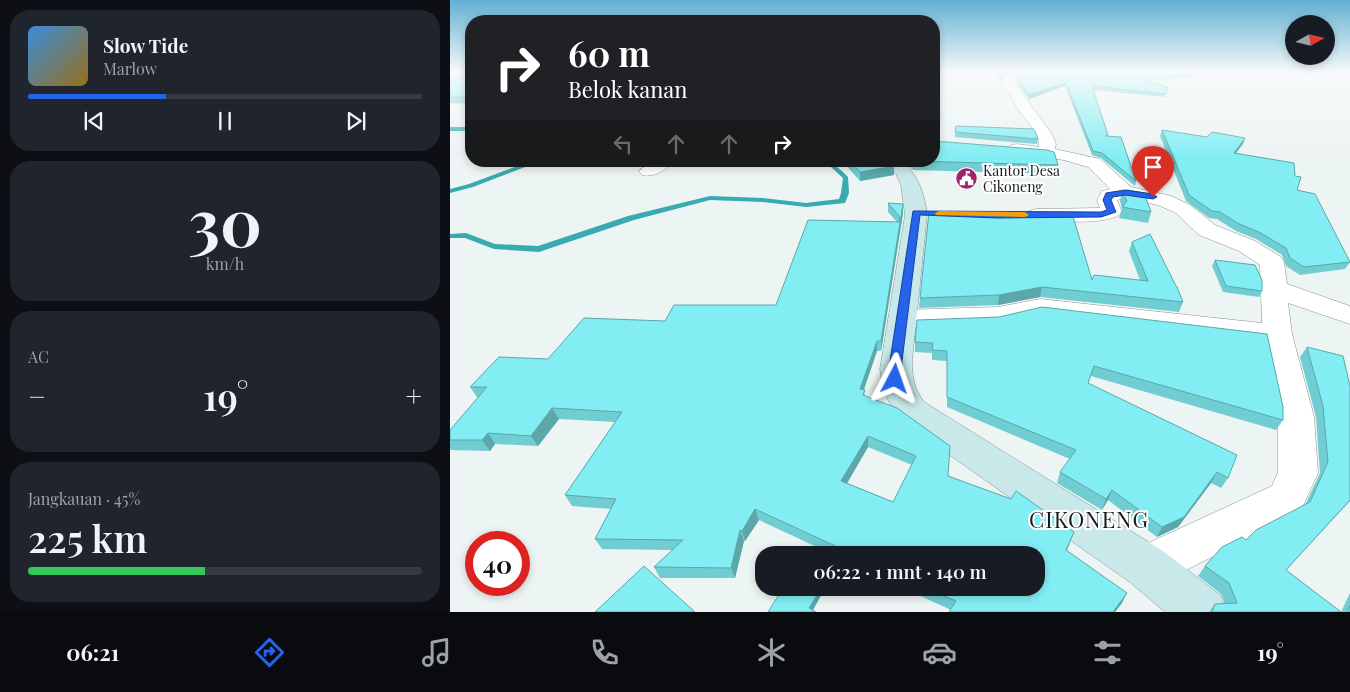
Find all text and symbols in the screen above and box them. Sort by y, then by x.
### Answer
north arrow [1285,15,1335,65]
map controls [1285,15,1335,65]
text: 60 m [568,29,650,76]
text: Slow Tide [103,32,188,58]
icon: right [485,35,550,100]
text: Marlow [103,58,157,79]
text: Belok kanan [568,74,687,104]
icon: previous [80,107,108,135]
icon: pause [211,107,239,135]
icon: next [342,107,370,135]
icon: left [609,130,637,158]
icon: ahead [662,130,690,158]
icon: ahead [715,130,743,158]
icon: right [768,130,796,158]
pin [1132,146,1174,197]
icon: arrive [1139,153,1167,181]
place label: Kantor Desa Cikoneng [983,161,1060,196]
public building icon: Kantor Desa Cikoneng [955,167,979,191]
text: 30 [188,177,262,263]
text: km/h [206,253,244,274]
text: AC [28,346,49,367]
position arrow [868,352,920,404]
text: 19° [203,370,249,421]
text: − [28,377,46,414]
text: + [406,377,422,414]
text: Jangkauan · 45% [28,488,140,509]
district label: CIKONENG [1029,504,1149,534]
text: 225 km [28,512,147,563]
speed limit sign: 40 [465,531,530,596]
text: 06:22 · 1 mnt · 140 m [814,558,986,584]
icon: directions [252,635,287,670]
icon: music [419,635,454,670]
icon: phone [587,635,622,670]
icon: climate [754,635,789,670]
icon: car [922,635,957,670]
icon: filters [1090,635,1125,670]
text: 06:21 [66,637,119,667]
text: 19° [1257,637,1284,667]

